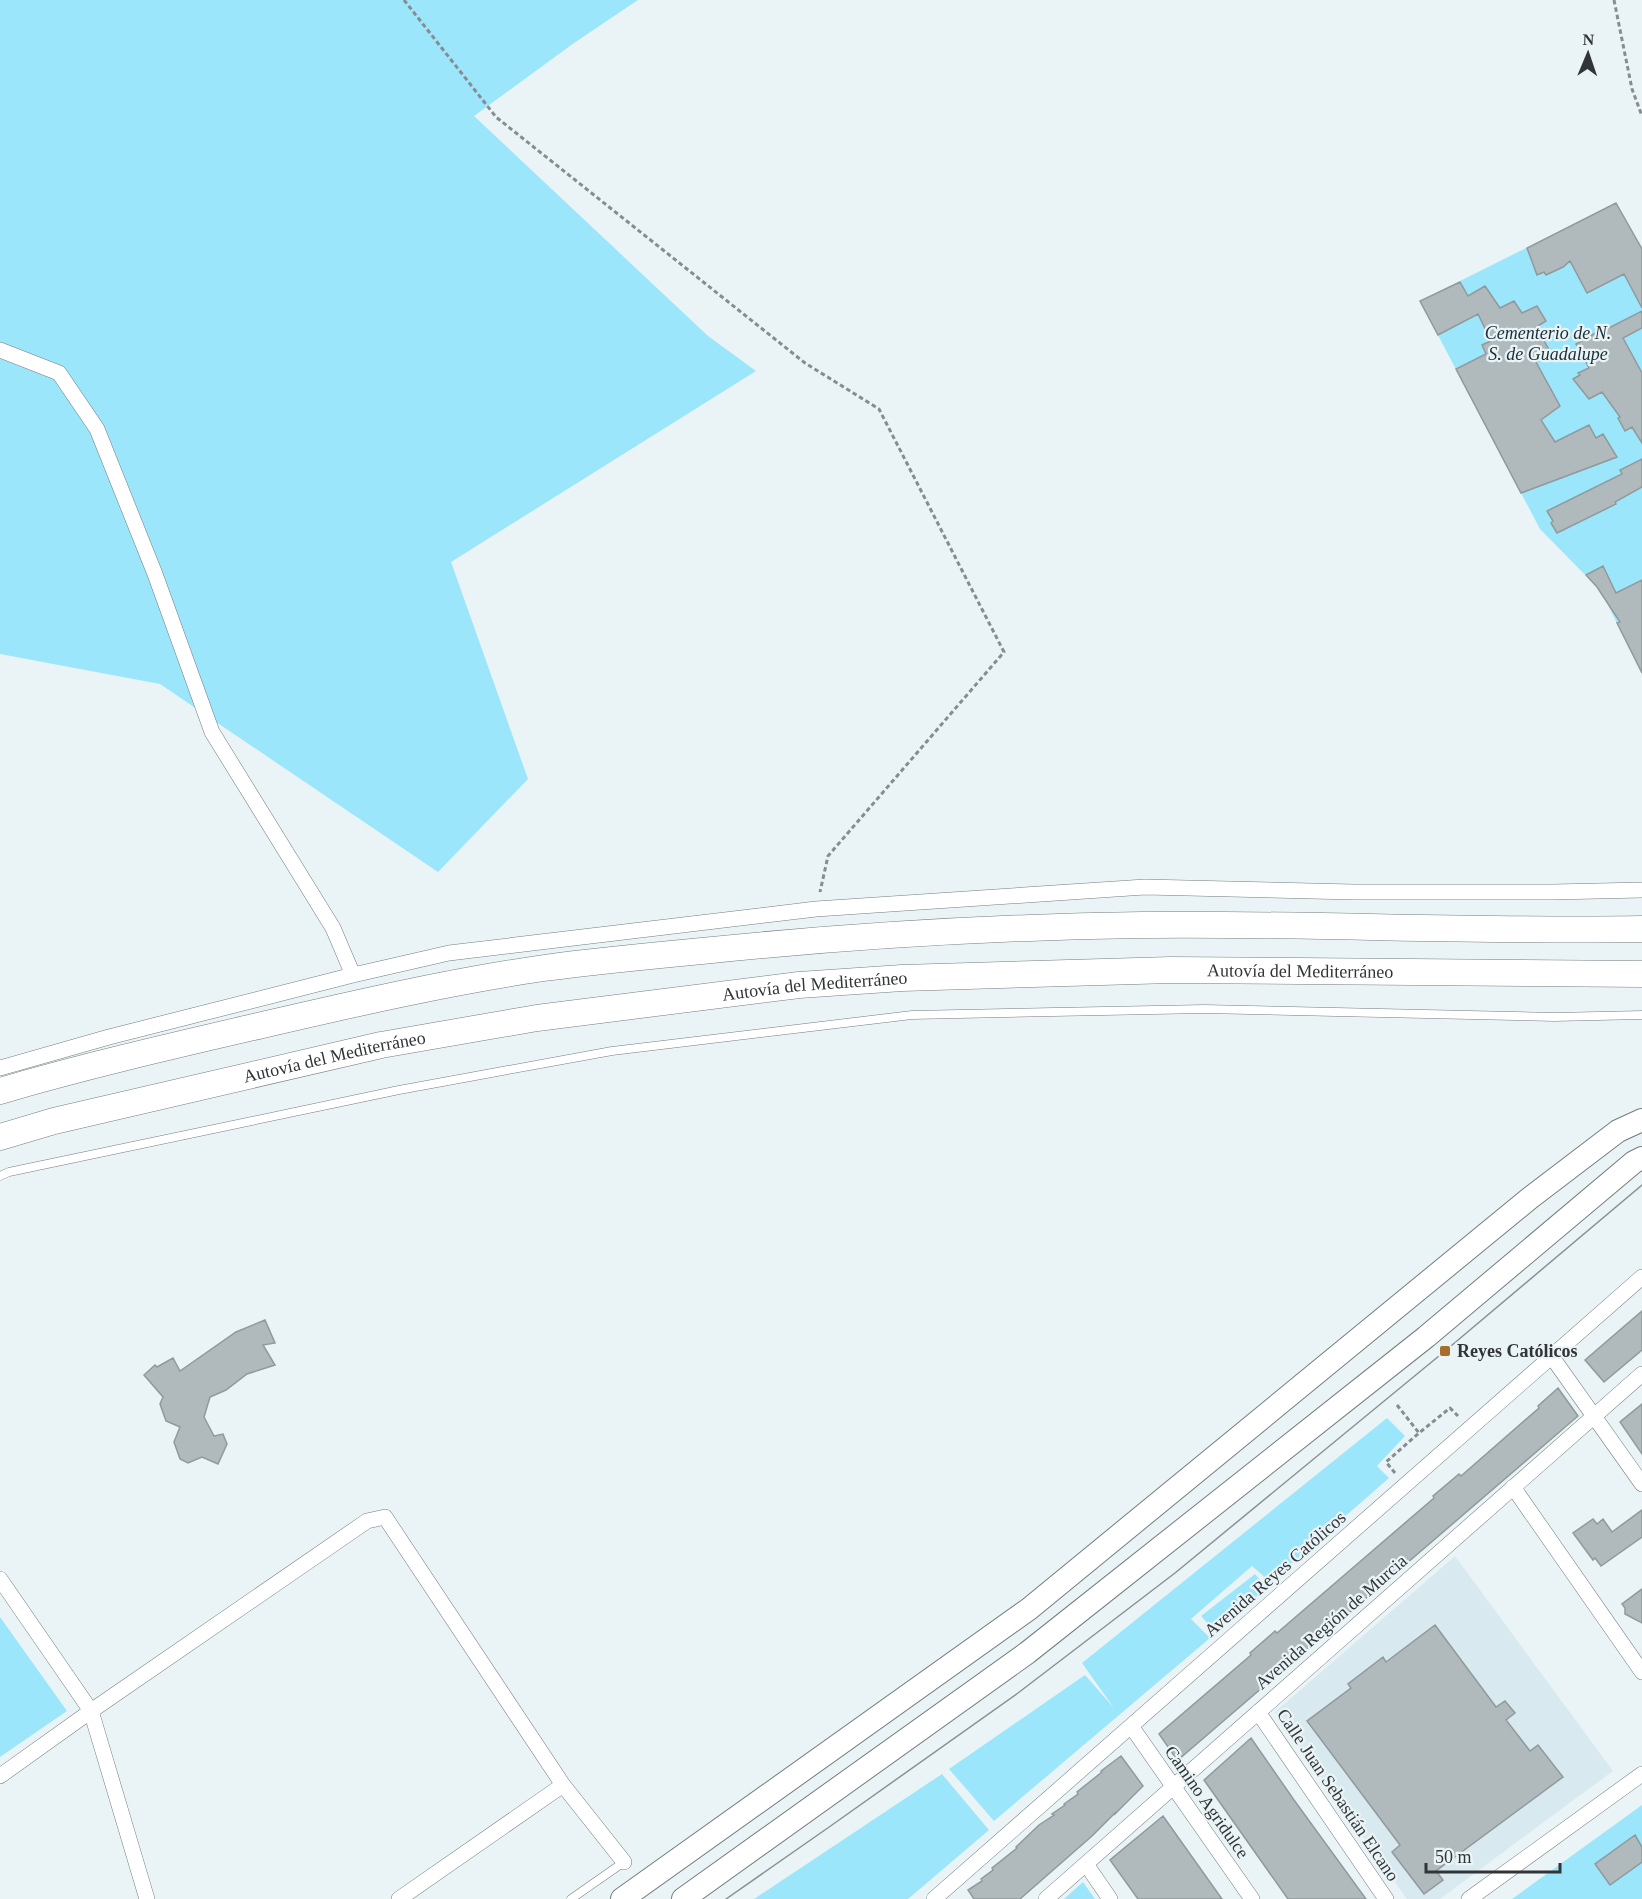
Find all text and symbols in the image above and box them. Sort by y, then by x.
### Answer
north arrow [1558,24,1618,84]
text: N [1582,31,1595,48]
park label: Cementerio de N. S. de Guadalupe [1485,323,1611,364]
street label: Autovía del Mediterráneo [1207,960,1393,982]
street label: Autovía del Mediterráneo [721,968,908,1005]
street label: Autovía del Mediterráneo [241,1027,427,1087]
place label: Reyes Católicos [1457,1341,1577,1361]
marker: Reyes Católicos [1438,1344,1452,1358]
street label: Avenida Reyes Católicos [1200,1507,1350,1641]
street label: Avenida Región de Murcia [1251,1551,1411,1693]
street label: Calle Juan Sebastián Elcano [1273,1705,1403,1885]
street label: Camino Agridulce [1161,1742,1253,1862]
scale bar [1426,1836,1560,1874]
text: 50 m [1435,1847,1472,1867]

